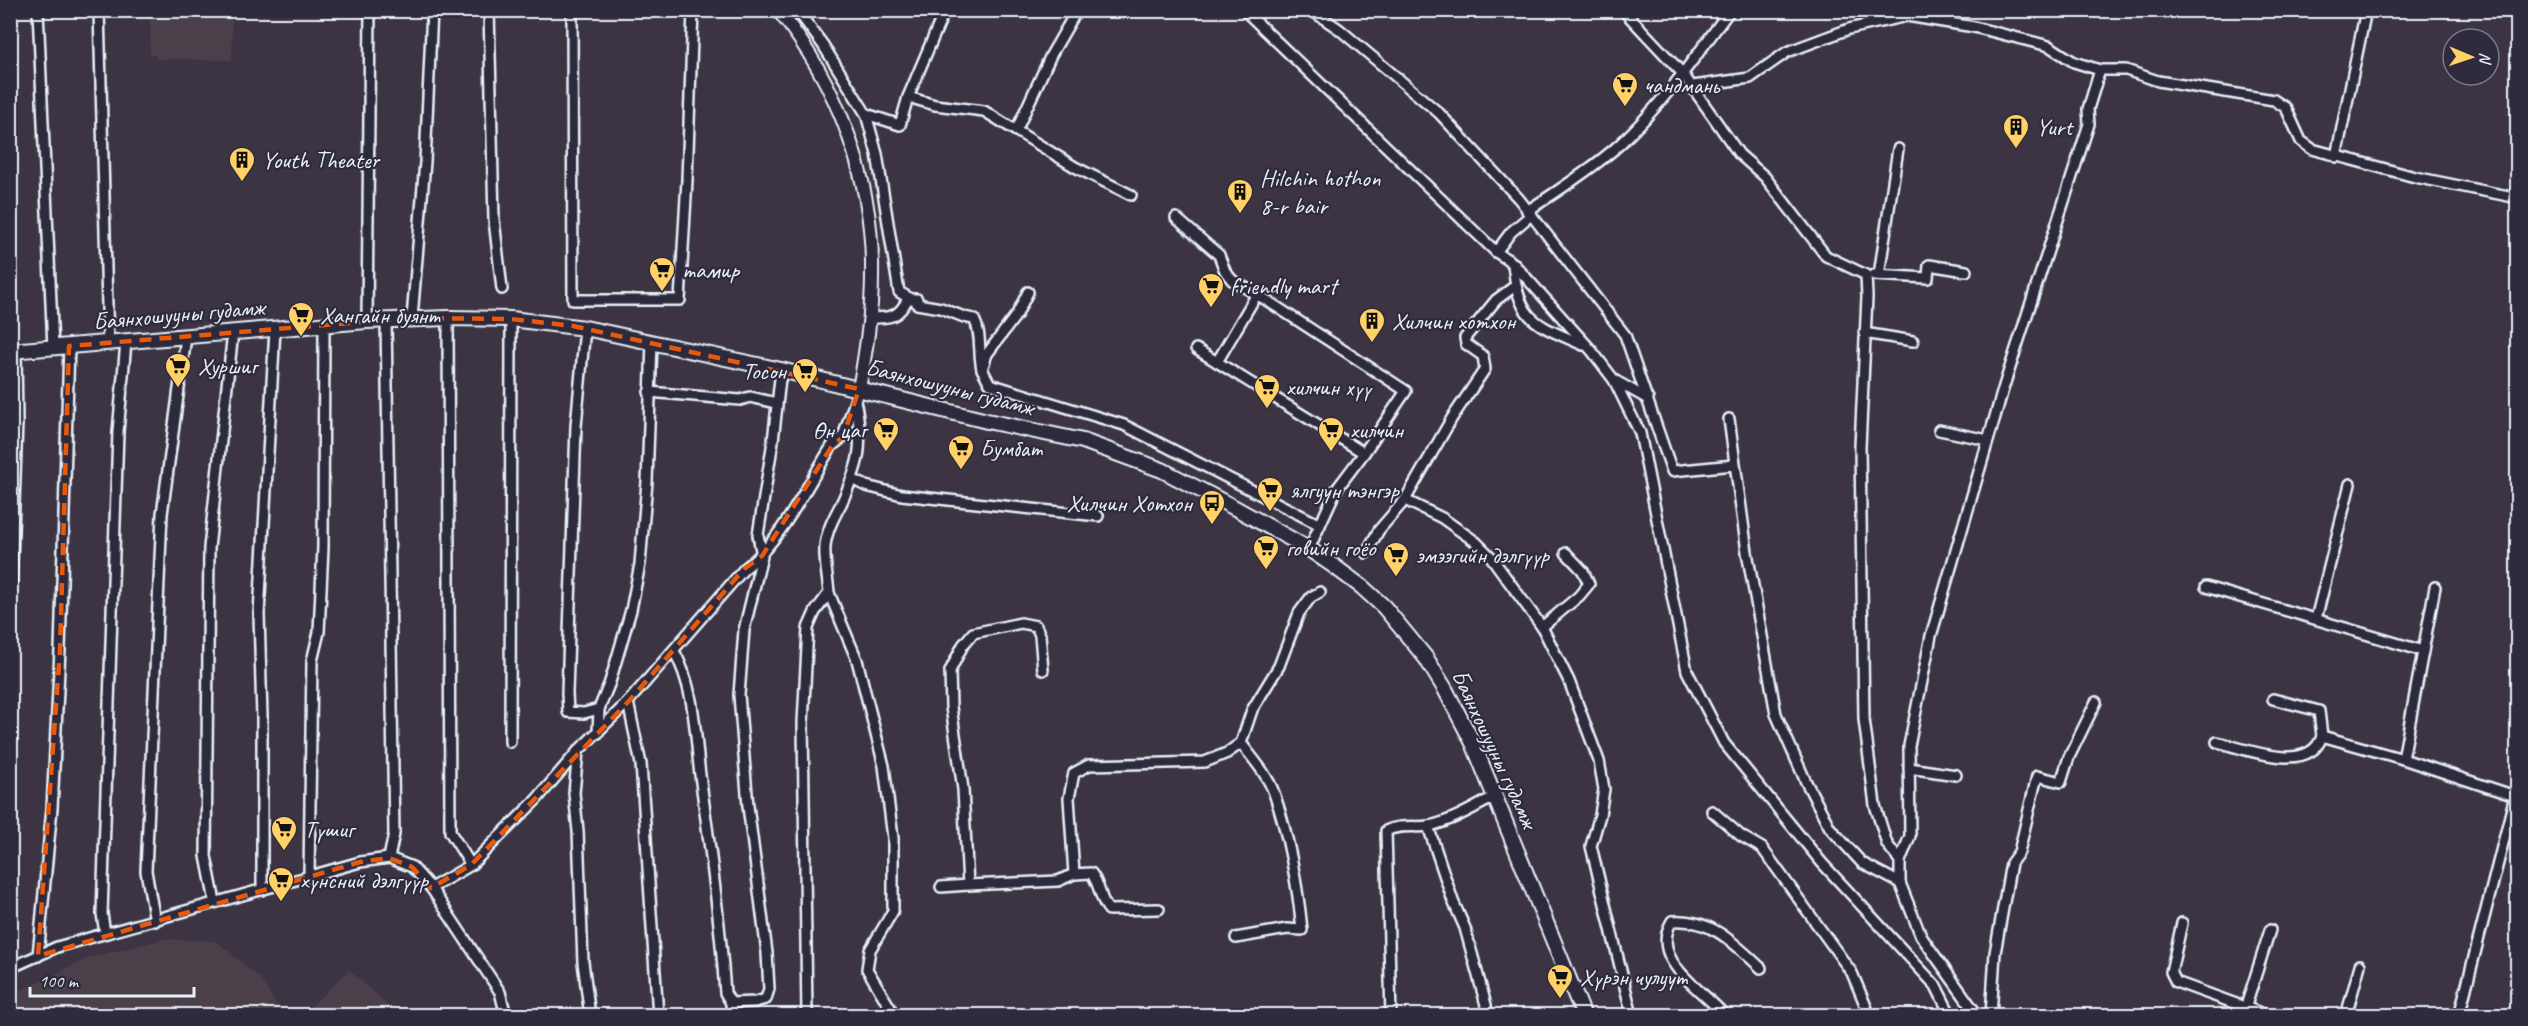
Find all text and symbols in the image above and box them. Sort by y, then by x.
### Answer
north arrow [2441,27,2501,87]
text: N [2475,52,2495,66]
supermarket icon: чандмань [1610,70,1640,108]
place label: чандмань [1644,70,1721,100]
building icon: Yurt [2001,112,2031,150]
place label: Yurt [2036,112,2074,142]
building icon: Youth Theater [227,145,257,183]
place label: Youth Theater [262,145,382,175]
place label: Hilchin hothon 8-r bair [1260,163,1381,221]
building icon: Hilchin hothon 8-r bair [1225,177,1255,215]
supermarket icon: тамир [647,255,677,293]
place label: тамир [682,255,741,285]
supermarket icon: friendly mart [1196,271,1226,309]
place label: friendly mart [1230,271,1340,301]
street label: Баянхошууны гудамж [92,291,268,336]
supermarket icon: Хангайн буянт [286,300,316,338]
place label: Хангайн буянт [320,300,441,330]
building icon: Хилчин хотхон [1357,306,1387,344]
place label: Хилчин хотхон [1392,306,1517,336]
supermarket icon: Хуршиг [163,351,193,389]
place label: Хуршиг [198,351,260,381]
street label: Баянхошууны гудамж [863,352,1039,423]
place label: Тосон [743,356,787,386]
supermarket icon: Тосон [790,356,820,394]
supermarket icon: хилчин хүү [1252,372,1282,410]
place label: хилчин хүү [1286,372,1373,402]
place label: Өн цаг [812,415,870,445]
supermarket icon: Өн цаг [871,415,901,453]
supermarket icon: хилчин [1316,415,1346,453]
place label: хилчин [1350,415,1405,445]
supermarket icon: Бумбат [946,433,976,471]
place label: Бумбат [980,433,1043,463]
supermarket icon: ялгуун тэнгэр [1255,475,1285,513]
place label: ялгуун тэнгэр [1290,475,1400,505]
place label: Хилчин Хотхон [1067,488,1194,518]
bus stop icon: Хилчин Хотхон [1197,488,1227,526]
supermarket icon: говийн гоёо [1251,533,1281,571]
place label: говийн гоёо [1286,533,1377,563]
supermarket icon: эмээгийн дэлгүүр [1381,540,1411,578]
place label: эмээгийн дэлгүүр [1416,540,1550,570]
street label: Баянхошууны гудамж [1445,665,1546,835]
supermarket icon: Түшиг [269,814,299,852]
place label: Түшиг [304,814,357,844]
supermarket icon: хүнсний дэлгүүр [266,865,296,903]
place label: хүнсний дэлгүүр [300,865,429,895]
scale bar [30,960,194,998]
supermarket icon: Хүрэн чулуут [1545,962,1575,1000]
place label: Хүрэн чулуут [1580,962,1688,992]
text: 100 m [39,970,80,992]

